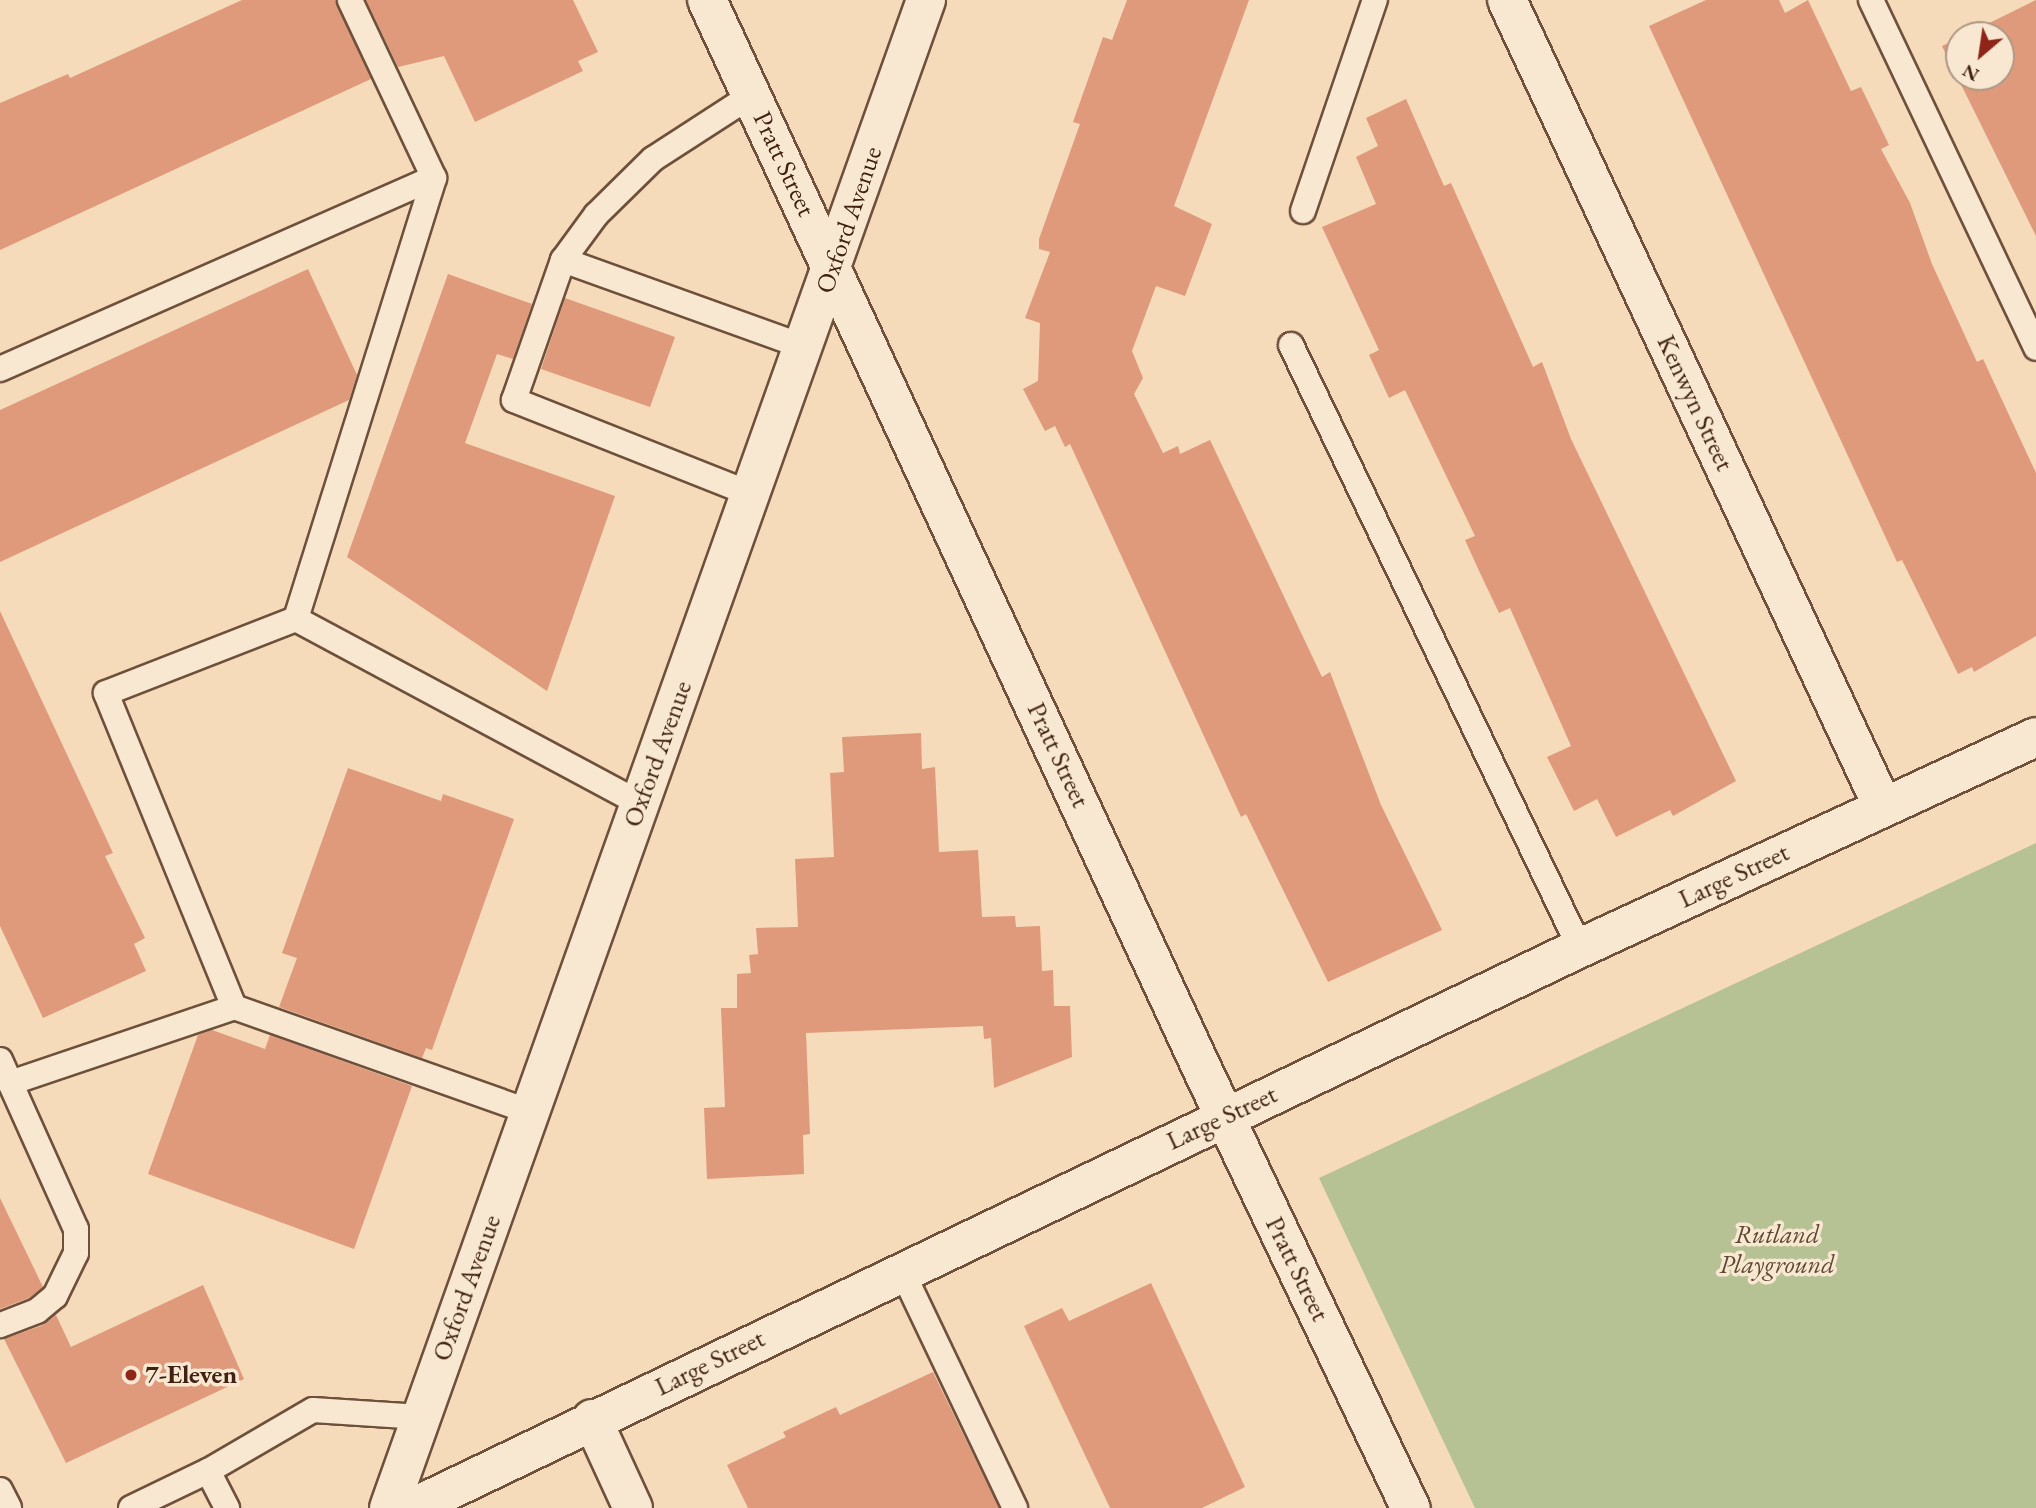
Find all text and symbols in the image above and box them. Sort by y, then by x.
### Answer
north arrow [1945,21,2015,91]
text: N [1958,58,1983,88]
street label: Pratt Street [746,107,822,221]
street label: Oxford Avenue [809,143,889,297]
street label: Kenwyn Street [1650,330,1740,476]
street label: Oxford Avenue [617,677,699,831]
street label: Pratt Street [1020,698,1096,812]
street label: Large Street [1674,837,1794,915]
street label: Large Street [1162,1079,1282,1157]
street label: Oxford Avenue [426,1211,508,1365]
street label: Pratt Street [1258,1212,1336,1326]
park label: Rutland Playground [1719,1219,1835,1280]
street label: Large Street [650,1323,770,1403]
place label: 7-Eleven [145,1359,237,1391]
marker: 7-Eleven [123,1367,139,1383]

